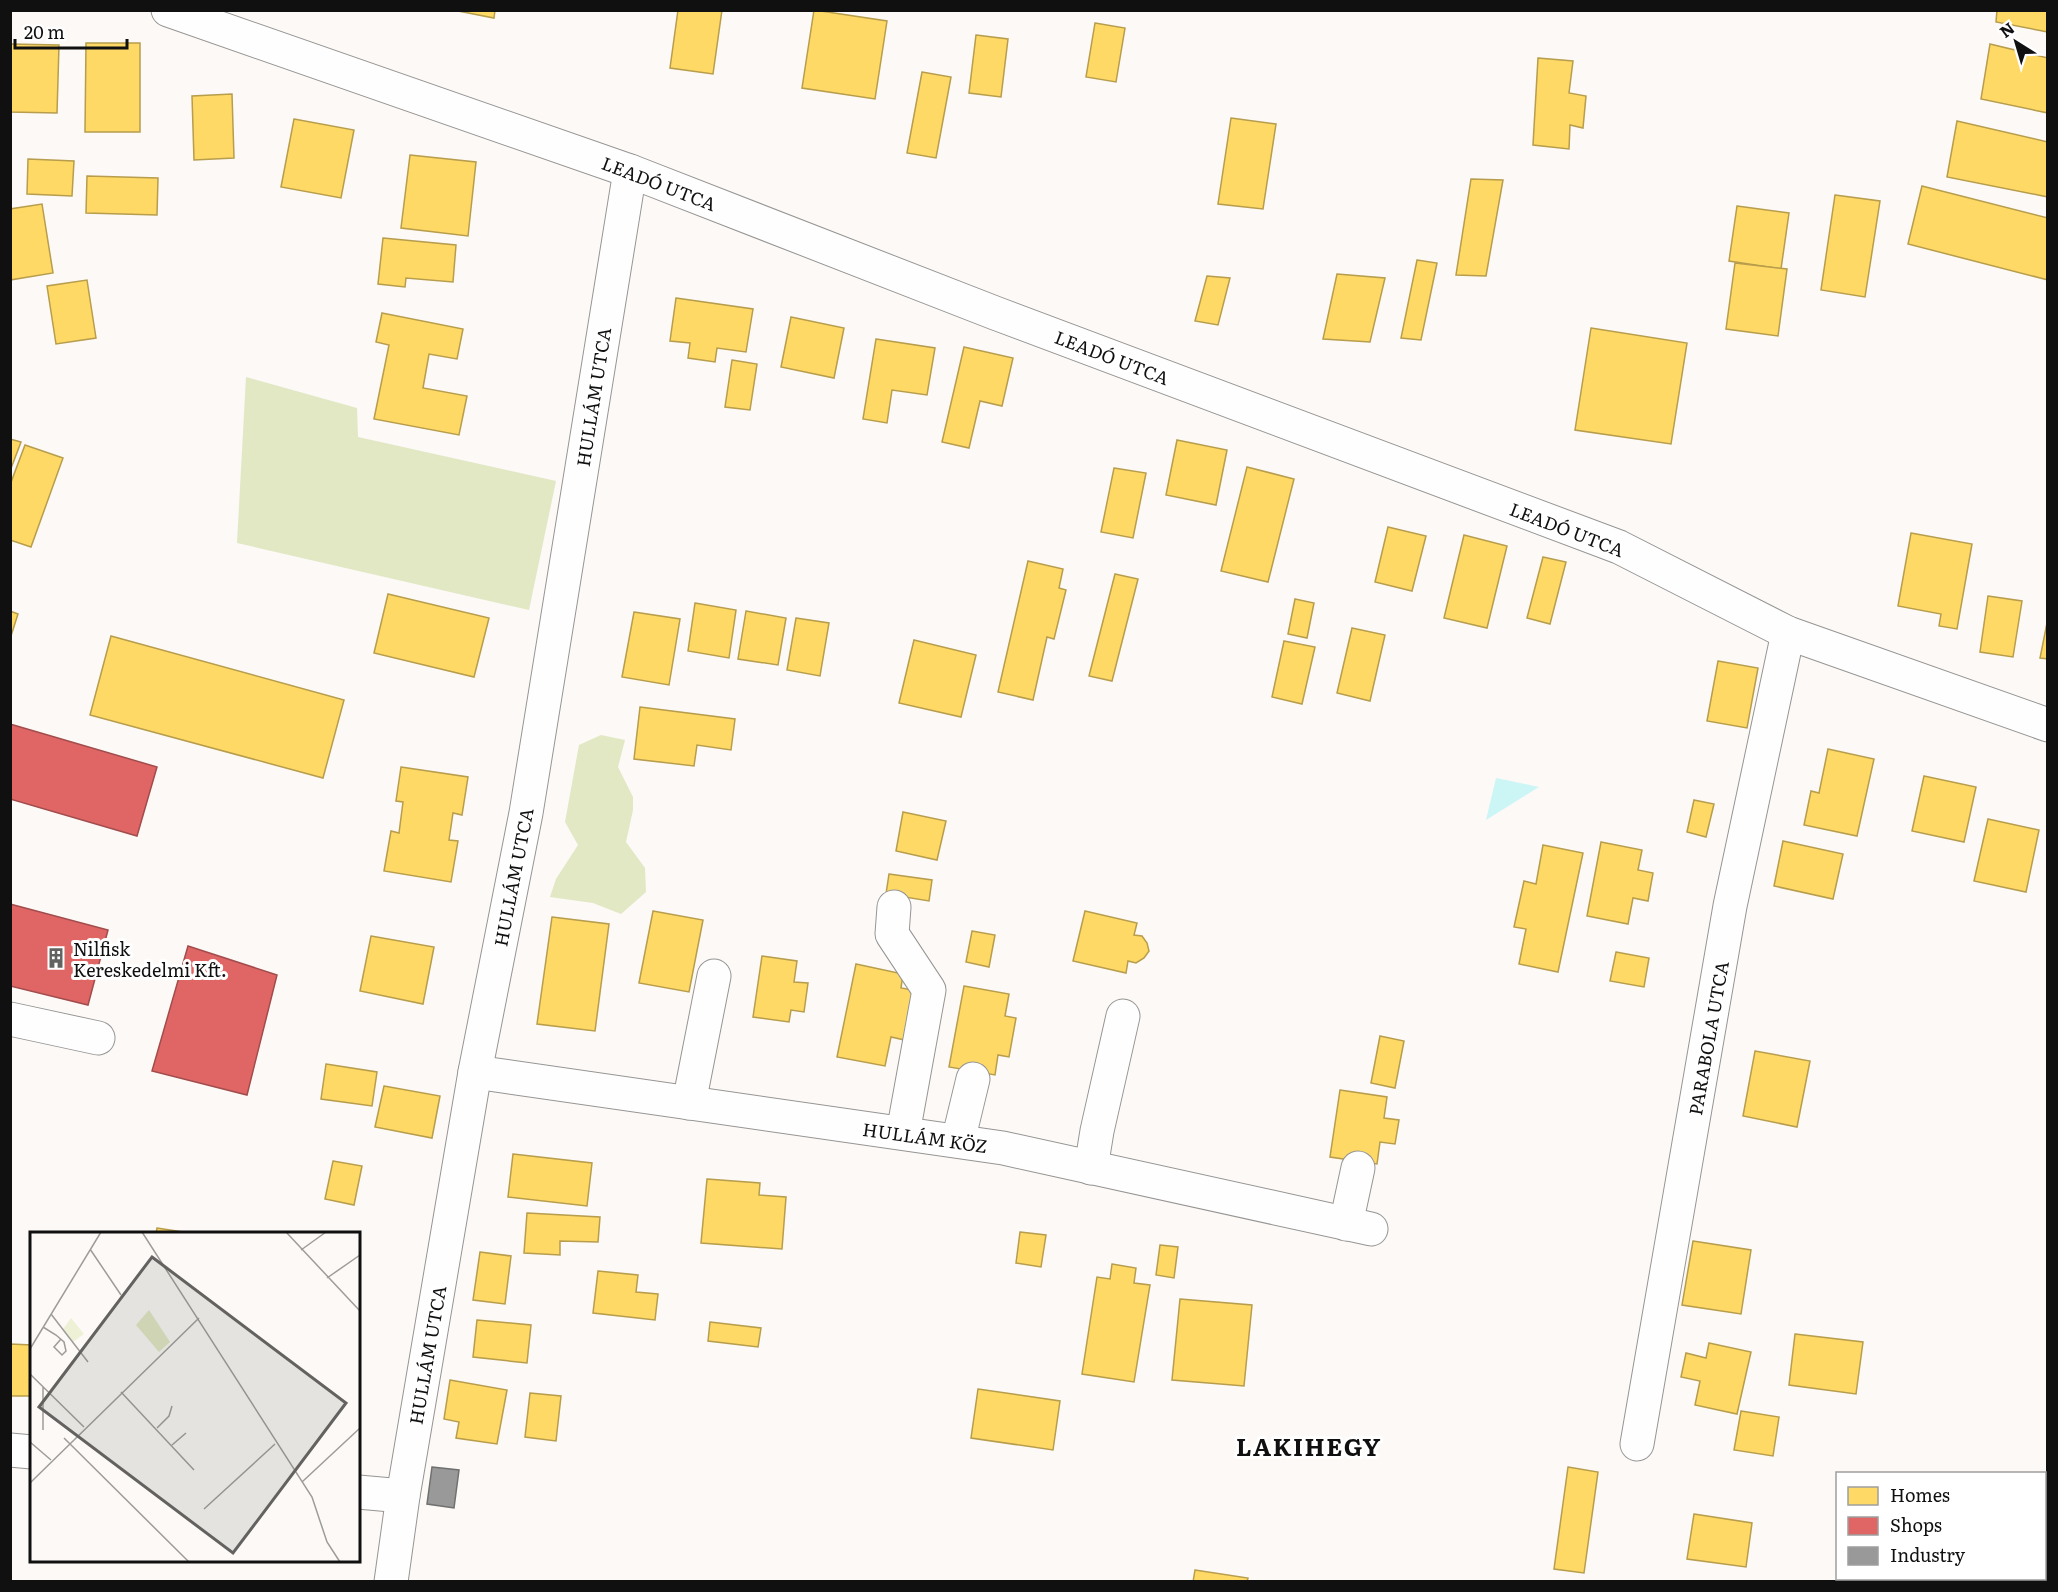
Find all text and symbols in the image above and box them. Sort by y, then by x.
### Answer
scale bar [15,12,128,50]
north arrow [1986,12,2046,72]
text: N [1994,16,2019,43]
text: 20 m [24,18,65,45]
street label: LEADÓ UTCA [598,149,720,217]
street label: LEADÓ UTCA [1051,323,1173,391]
street label: HULLÁM UTCA [569,325,617,469]
street label: LEADÓ UTCA [1506,495,1628,563]
street label: HULLÁM UTCA [486,805,540,949]
place label: Nilfisk Kereskedelmi Kft. [73,935,227,983]
building icon: Nilfisk Kereskedelmi Kft. [44,946,68,970]
street label: PARABOLA UTCA [1681,959,1735,1117]
street label: HULLÁM KÖZ [861,1115,989,1159]
inset map [30,1232,360,1562]
street label: HULLÁM UTCA [401,1283,453,1427]
district label: LAKIHEGY [1236,1428,1382,1463]
legend [1836,1472,2046,1580]
text: Homes [1890,1481,1950,1508]
text: Shops [1890,1511,1942,1538]
text: Industry [1890,1541,1966,1568]

